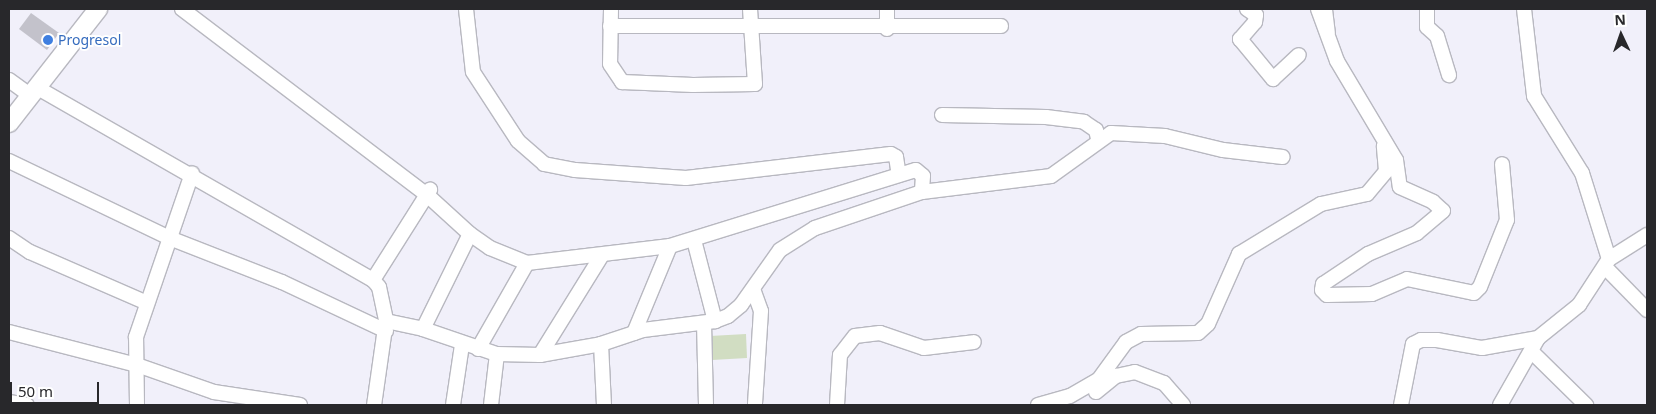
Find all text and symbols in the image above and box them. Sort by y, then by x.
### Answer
north arrow [1596,10,1646,60]
text: N [1614,10,1626,29]
place label: Progresol [58,32,121,48]
marker: Progresol [42,34,54,46]
scale bar [12,372,101,404]
text: 50 m [18,381,53,401]

